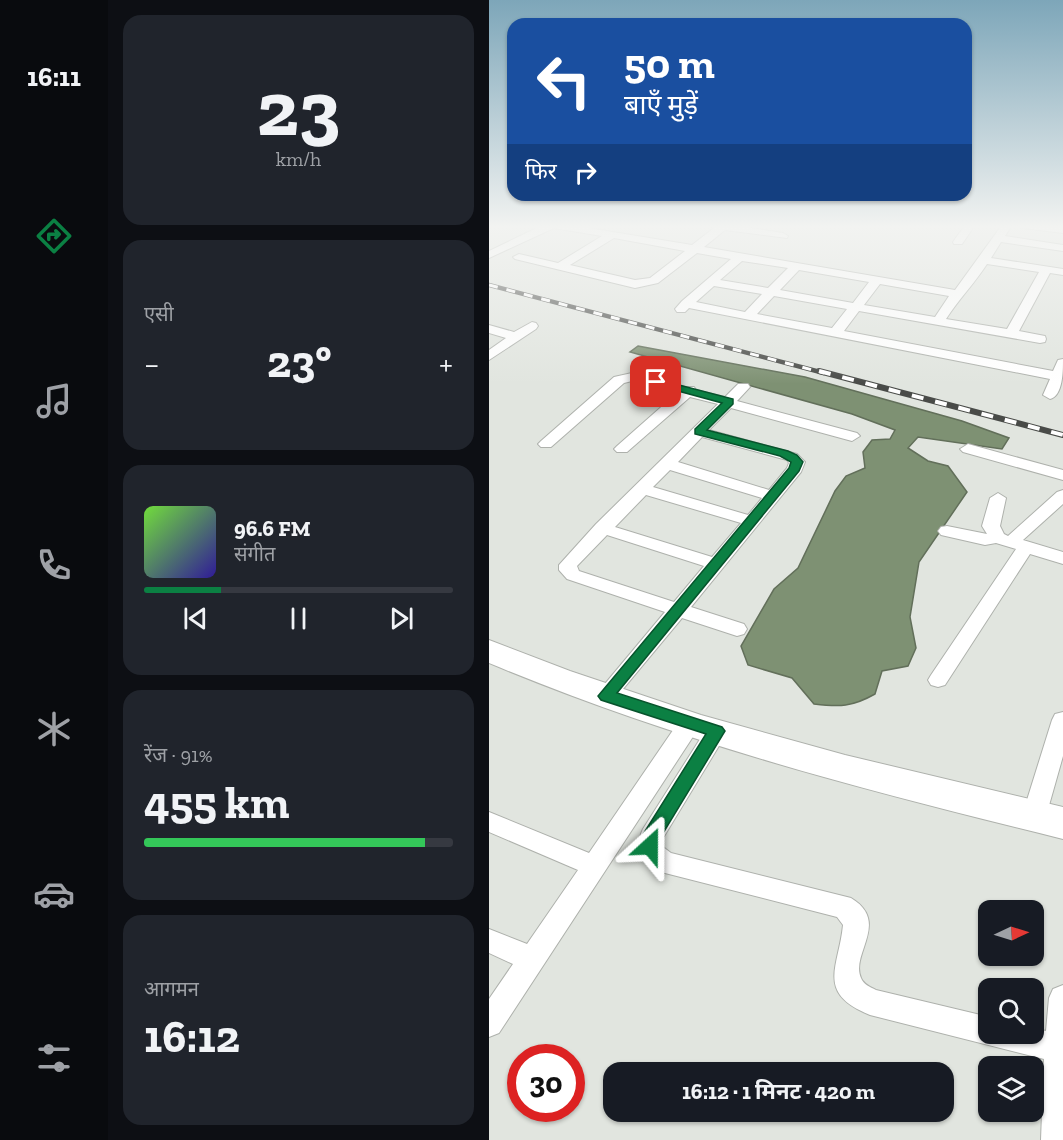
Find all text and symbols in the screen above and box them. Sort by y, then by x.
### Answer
text: 50 m [624,38,715,89]
icon: left [525,42,603,120]
text: 16:11 [27,61,81,93]
text: 23 [257,61,340,155]
text: बाएँ मुड़ें [624,89,698,121]
text: km/h [276,147,321,171]
icon: right [569,156,602,189]
text: फिर [525,158,557,185]
icon: directions [33,215,75,257]
text: एसी [144,302,174,326]
text: 23° [267,335,332,389]
text: − [144,344,159,383]
text: + [439,344,453,383]
pin [630,356,681,407]
icon: arrive [639,365,672,398]
icon: music [33,380,75,422]
text: 96.6 FM [234,515,310,542]
text: संगीत [234,542,275,566]
icon: phone [33,544,75,586]
icon: previous [179,602,212,635]
icon: pause [282,602,315,635]
icon: next [385,602,418,635]
icon: climate [33,708,75,750]
text: रेंज · 91% [144,743,213,767]
text: 455 km [144,776,289,830]
position arrow [618,814,682,878]
icon: car [33,873,75,915]
north arrow [978,900,1044,966]
map controls [978,900,1044,1122]
text: आगमन [144,977,199,1001]
button: search [978,978,1044,1044]
text: 16:12 [144,1010,240,1064]
icon: filters [33,1037,75,1079]
speed limit sign: 30 [507,1044,585,1122]
button: layers [978,1056,1044,1122]
text: 16:12 · 1 मिनट · 420 m [682,1078,875,1105]

